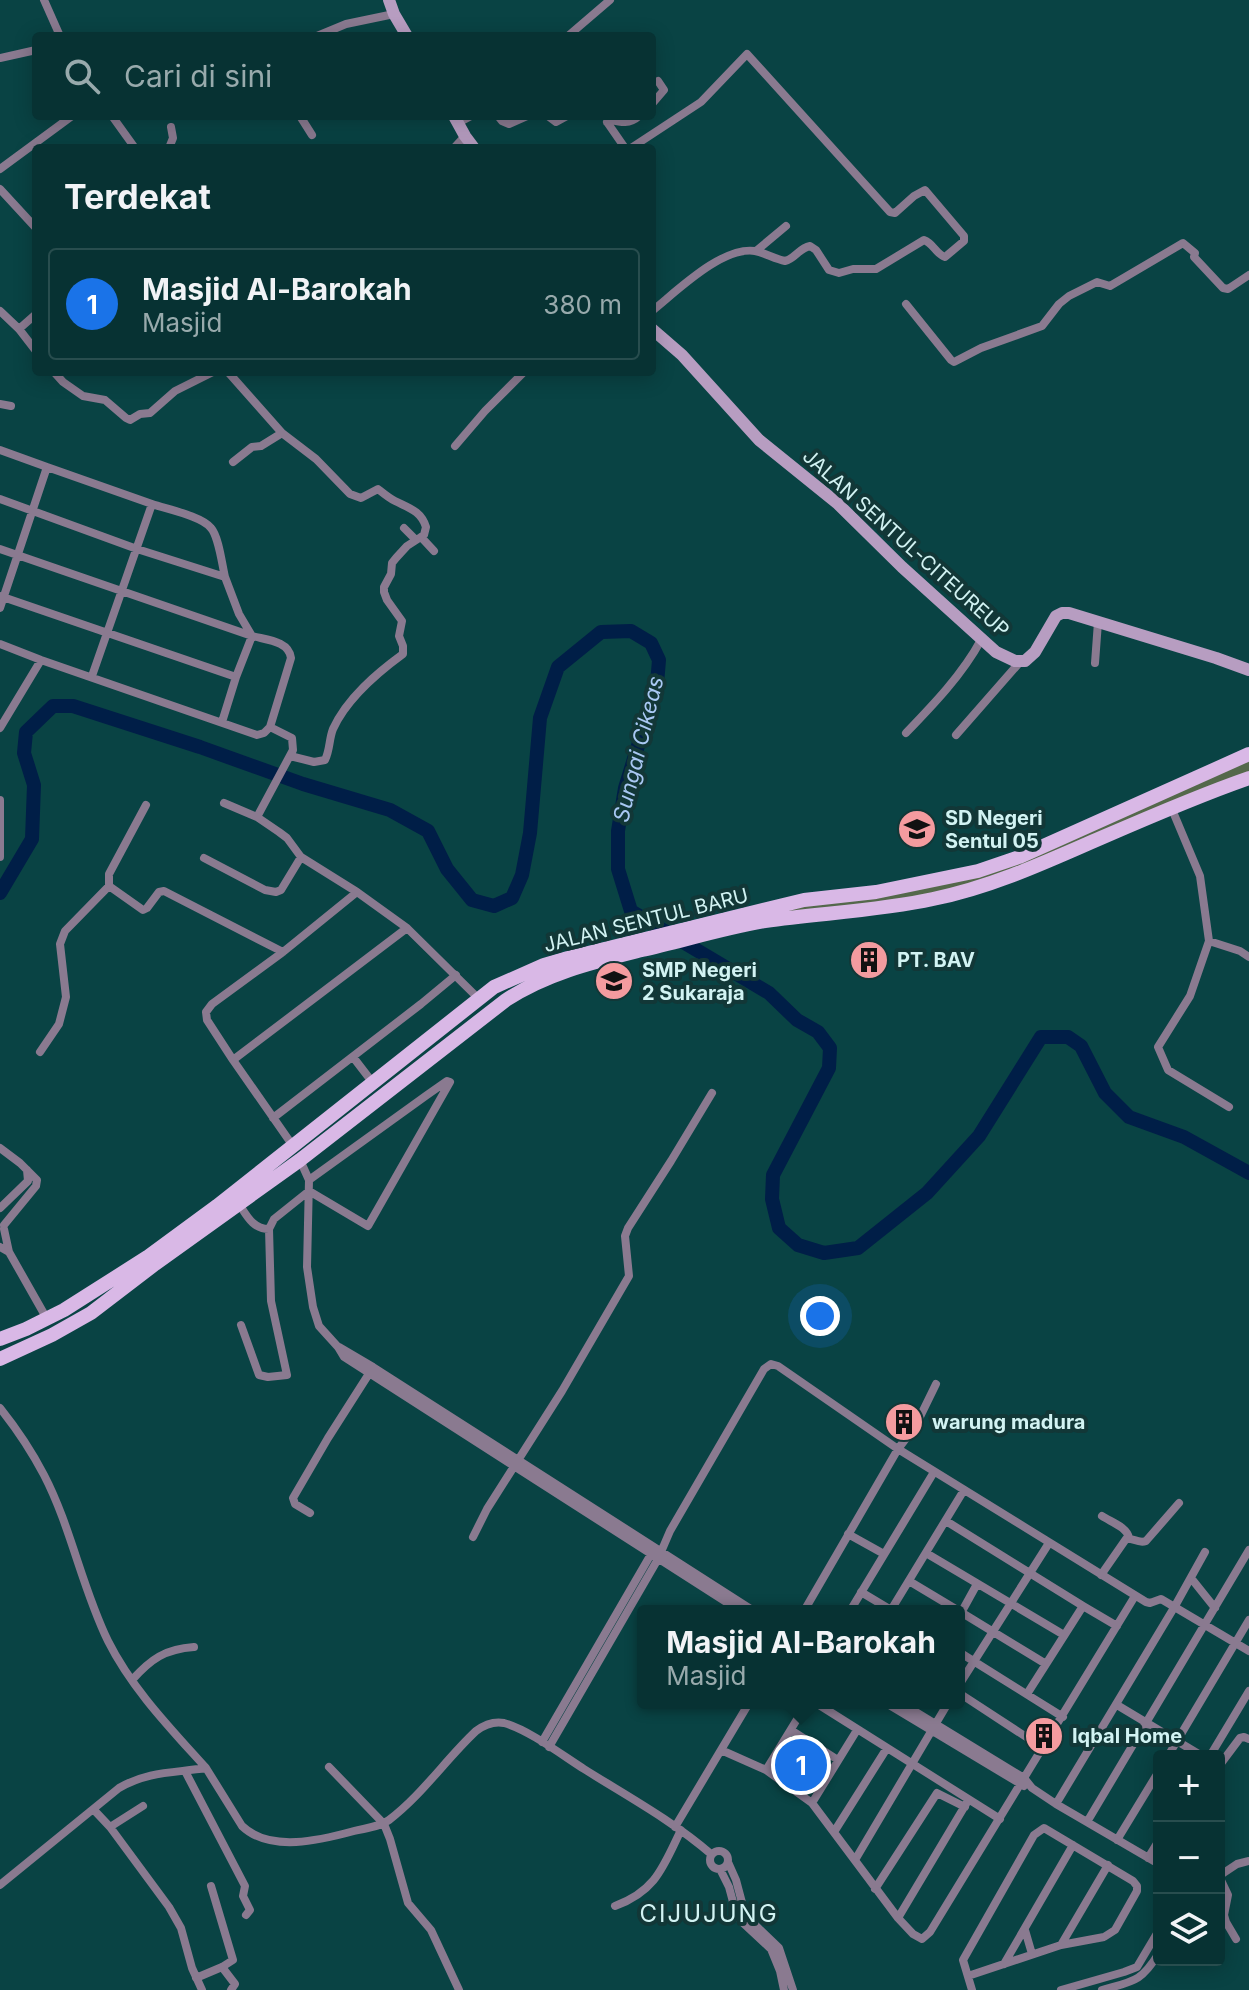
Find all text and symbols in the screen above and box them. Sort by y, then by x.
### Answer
search box [32,32,656,120]
icon: search [60,54,104,98]
text: Cari di sini [124,58,272,94]
text: Terdekat [64,176,211,217]
text: Masjid Al-Barokah [142,271,412,307]
text: 1 [86,289,98,320]
text: 380 m [543,289,622,320]
text: Masjid [142,307,222,338]
street label: JALAN SENTUL-CITEUREUP [798,444,1014,642]
water label: Sungai Cikeas [607,673,669,825]
place label: SD Negeri Sentul 05 [945,806,1043,853]
school or university icon: SD Negeri Sentul 05 [896,808,938,850]
street label: JALAN SENTUL BARU [541,883,751,957]
building icon: PT. BAV [848,939,890,981]
place label: PT. BAV [897,948,975,972]
place label: SMP Negeri 2 Sukaraja [642,958,757,1005]
school or university icon: SMP Negeri 2 Sukaraja [593,960,635,1002]
your location [800,1296,840,1336]
building icon: warung madura [883,1401,925,1443]
place label: warung madura [932,1410,1085,1434]
popup [637,1605,965,1709]
text: Masjid Al-Barokah [666,1624,936,1660]
text: Masjid [666,1660,747,1691]
building icon: Iqbal Home [1023,1715,1065,1757]
place label: Iqbal Home [1072,1724,1182,1748]
pin: 1 [775,1735,827,1795]
map controls [1153,1750,1225,1966]
button: + [1153,1750,1225,1822]
button: − [1153,1822,1225,1894]
button: layers [1153,1894,1225,1966]
district label: CIJUJUNG [639,1899,779,1928]

